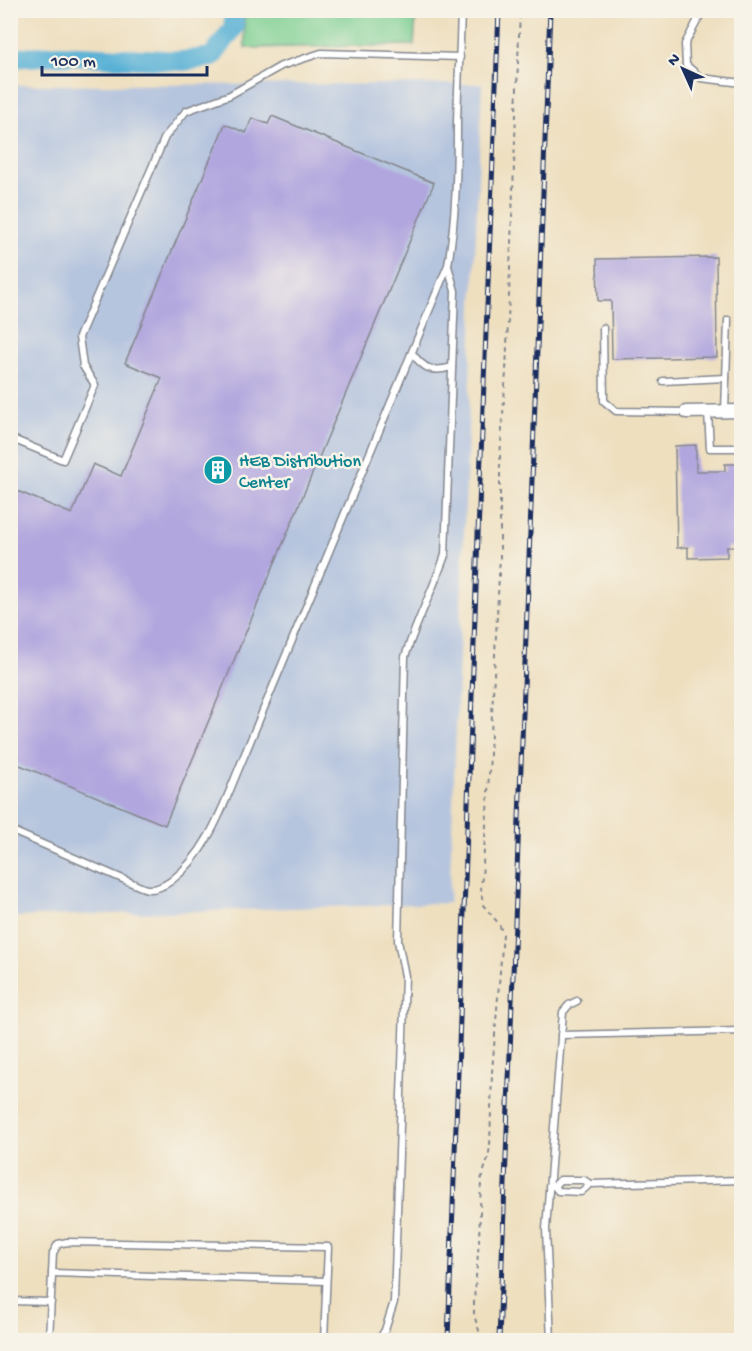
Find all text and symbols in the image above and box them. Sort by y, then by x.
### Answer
scale bar [42,39,207,77]
north arrow [653,39,713,99]
text: N [664,50,686,71]
text: 100 m [50,52,96,73]
place label: HEB Distribution Center [239,452,361,494]
building icon: HEB Distribution Center [202,454,234,486]

